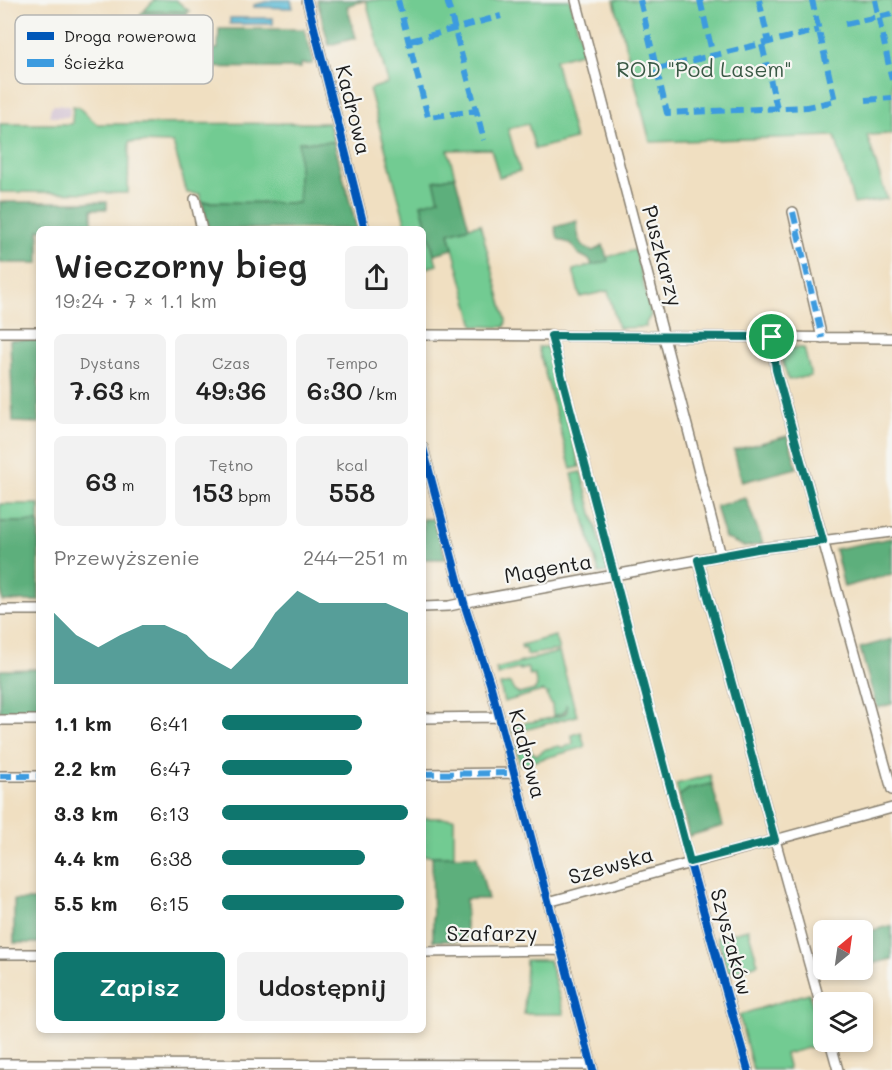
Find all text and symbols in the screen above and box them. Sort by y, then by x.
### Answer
legend [15,15,213,84]
text: Droga rowerowa [64,25,197,46]
text: Ścieżka [64,52,125,73]
park label: ROD "Pod Lasem" [616,55,792,82]
street label: Kadrowa [330,62,379,157]
street label: Puszkarzy [637,202,690,309]
text: Wieczorny bieg [54,243,307,286]
button: share [345,246,408,309]
text: 19:24 · 7 × 1.1 km [54,287,217,313]
pin [746,311,797,362]
icon: arrive [755,320,788,353]
text: Dystans [80,352,140,373]
text: Czas [212,352,250,373]
text: Tempo [327,352,377,373]
text: 7.63 [70,373,124,407]
text: 49:36 [195,373,267,407]
text: 6:30 [307,373,363,407]
text: km [124,383,150,404]
text: /km [363,383,397,404]
text: Tętno [209,454,253,475]
text: kcal [336,454,368,475]
text: 63 [85,464,117,498]
text: m [117,474,135,495]
text: 153 [191,475,233,509]
text: 558 [329,475,375,509]
text: bpm [233,485,271,506]
text: Przewyższenie [54,544,200,570]
text: 244–251 m [303,544,408,570]
street label: Magenta [502,547,594,589]
street label: Kadrowa [504,706,553,801]
text: 1.1 km [54,710,112,736]
text: 6:41 [150,710,189,736]
text: 2.2 km [54,755,116,781]
text: 6:47 [150,755,191,781]
text: 3.3 km [54,800,118,826]
text: 6:13 [150,800,189,826]
street label: Szewska [565,840,656,890]
text: 4.4 km [54,845,119,871]
text: 6:38 [150,845,192,871]
street label: Szyszaków [705,885,760,998]
text: 5.5 km [54,890,117,916]
text: 6:15 [150,890,189,916]
street label: Szafarzy [446,919,538,946]
north arrow [813,920,873,980]
map controls [813,920,873,1052]
button: Zapisz [54,952,225,1021]
button: Udostępnij [237,952,408,1021]
button: layers [813,992,873,1052]

